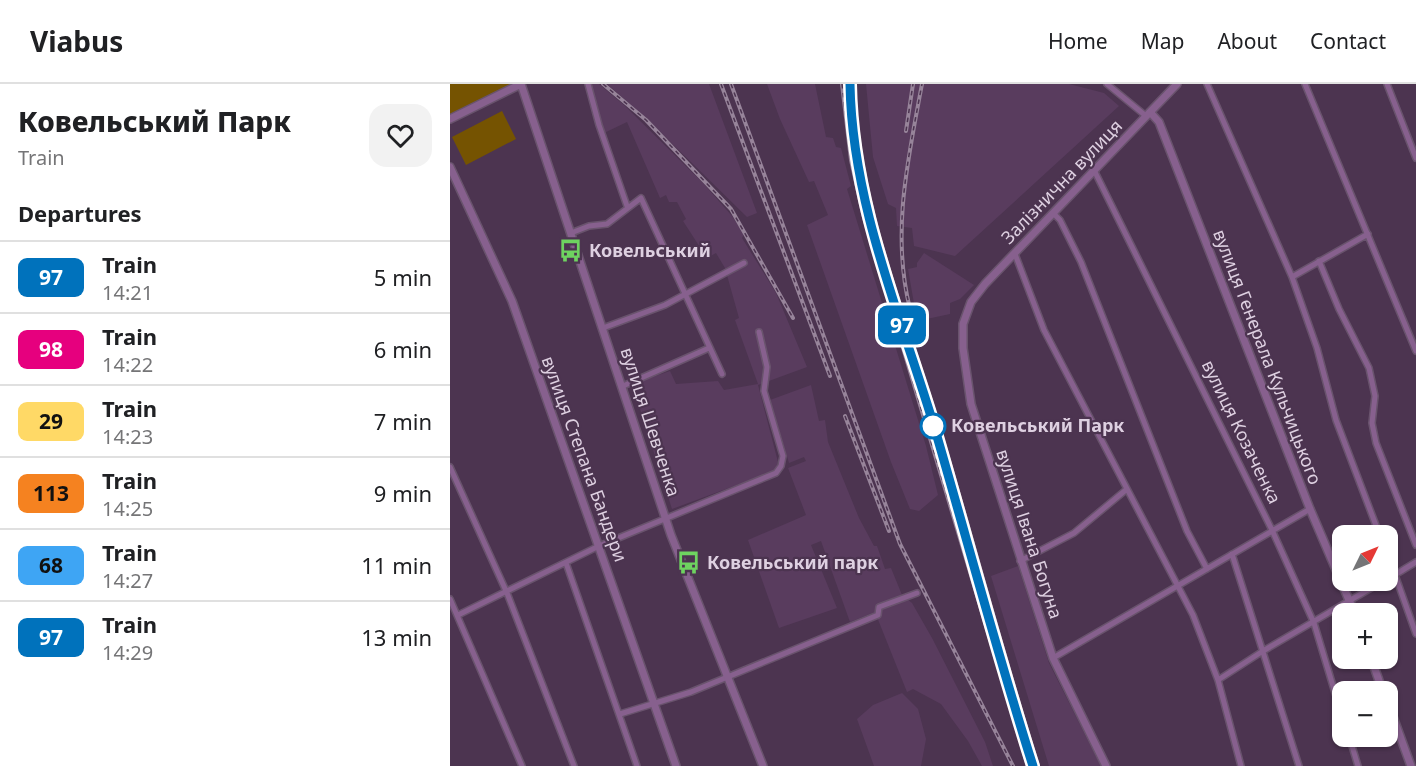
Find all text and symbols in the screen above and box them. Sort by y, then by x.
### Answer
text: Viabus [30,22,123,60]
text: Home [1048,27,1108,55]
text: Map [1141,27,1184,55]
text: About [1217,27,1277,55]
text: Contact [1310,27,1386,55]
text: Ковельський Парк [18,102,291,140]
button: heart [369,104,432,167]
street label: Залізнична вулиця [996,114,1127,249]
text: Train [18,144,65,171]
text: Departures [18,198,142,228]
street label: вулиця Генерала Кульчицького [1208,226,1328,488]
bus stop icon: Ковельський [558,238,584,264]
place label: Ковельський [589,238,711,262]
text: Train [102,249,157,279]
text: 5 min [374,262,432,292]
text: 97 [39,263,63,291]
text: 14:21 [102,279,153,306]
line badge: 97 [875,306,929,344]
text: 97 [890,311,914,339]
text: Train [102,321,157,351]
text: 6 min [374,334,432,364]
text: 98 [39,335,63,363]
street label: вулиця Шевченка [616,344,686,499]
text: 14:22 [102,351,153,378]
street label: вулиця Степана Бандери [536,352,633,565]
street label: вулиця Козаченка [1197,356,1287,507]
text: Train [102,393,157,423]
text: 7 min [374,406,432,436]
text: 29 [39,407,63,435]
marker: Ковельський Парк [920,413,946,439]
place label: Ковельський Парк [951,413,1124,437]
text: 14:23 [102,423,153,450]
street label: вулиця Івана Богуна [991,446,1069,622]
text: Train [102,465,157,495]
text: 9 min [374,478,432,508]
text: 113 [33,479,69,507]
text: 14:25 [102,495,153,522]
north arrow [1332,525,1398,591]
map controls [1332,525,1398,747]
text: Train [102,537,157,567]
text: 11 min [361,550,432,580]
bus stop icon: Ковельський парк [676,550,702,576]
place label: Ковельський парк [707,550,878,574]
text: 68 [39,551,63,579]
text: 14:27 [102,567,153,594]
button: + [1332,603,1398,669]
text: Train [102,609,157,639]
text: 13 min [361,622,432,652]
text: 97 [39,623,63,651]
text: 14:29 [102,639,153,666]
button: − [1332,681,1398,747]

